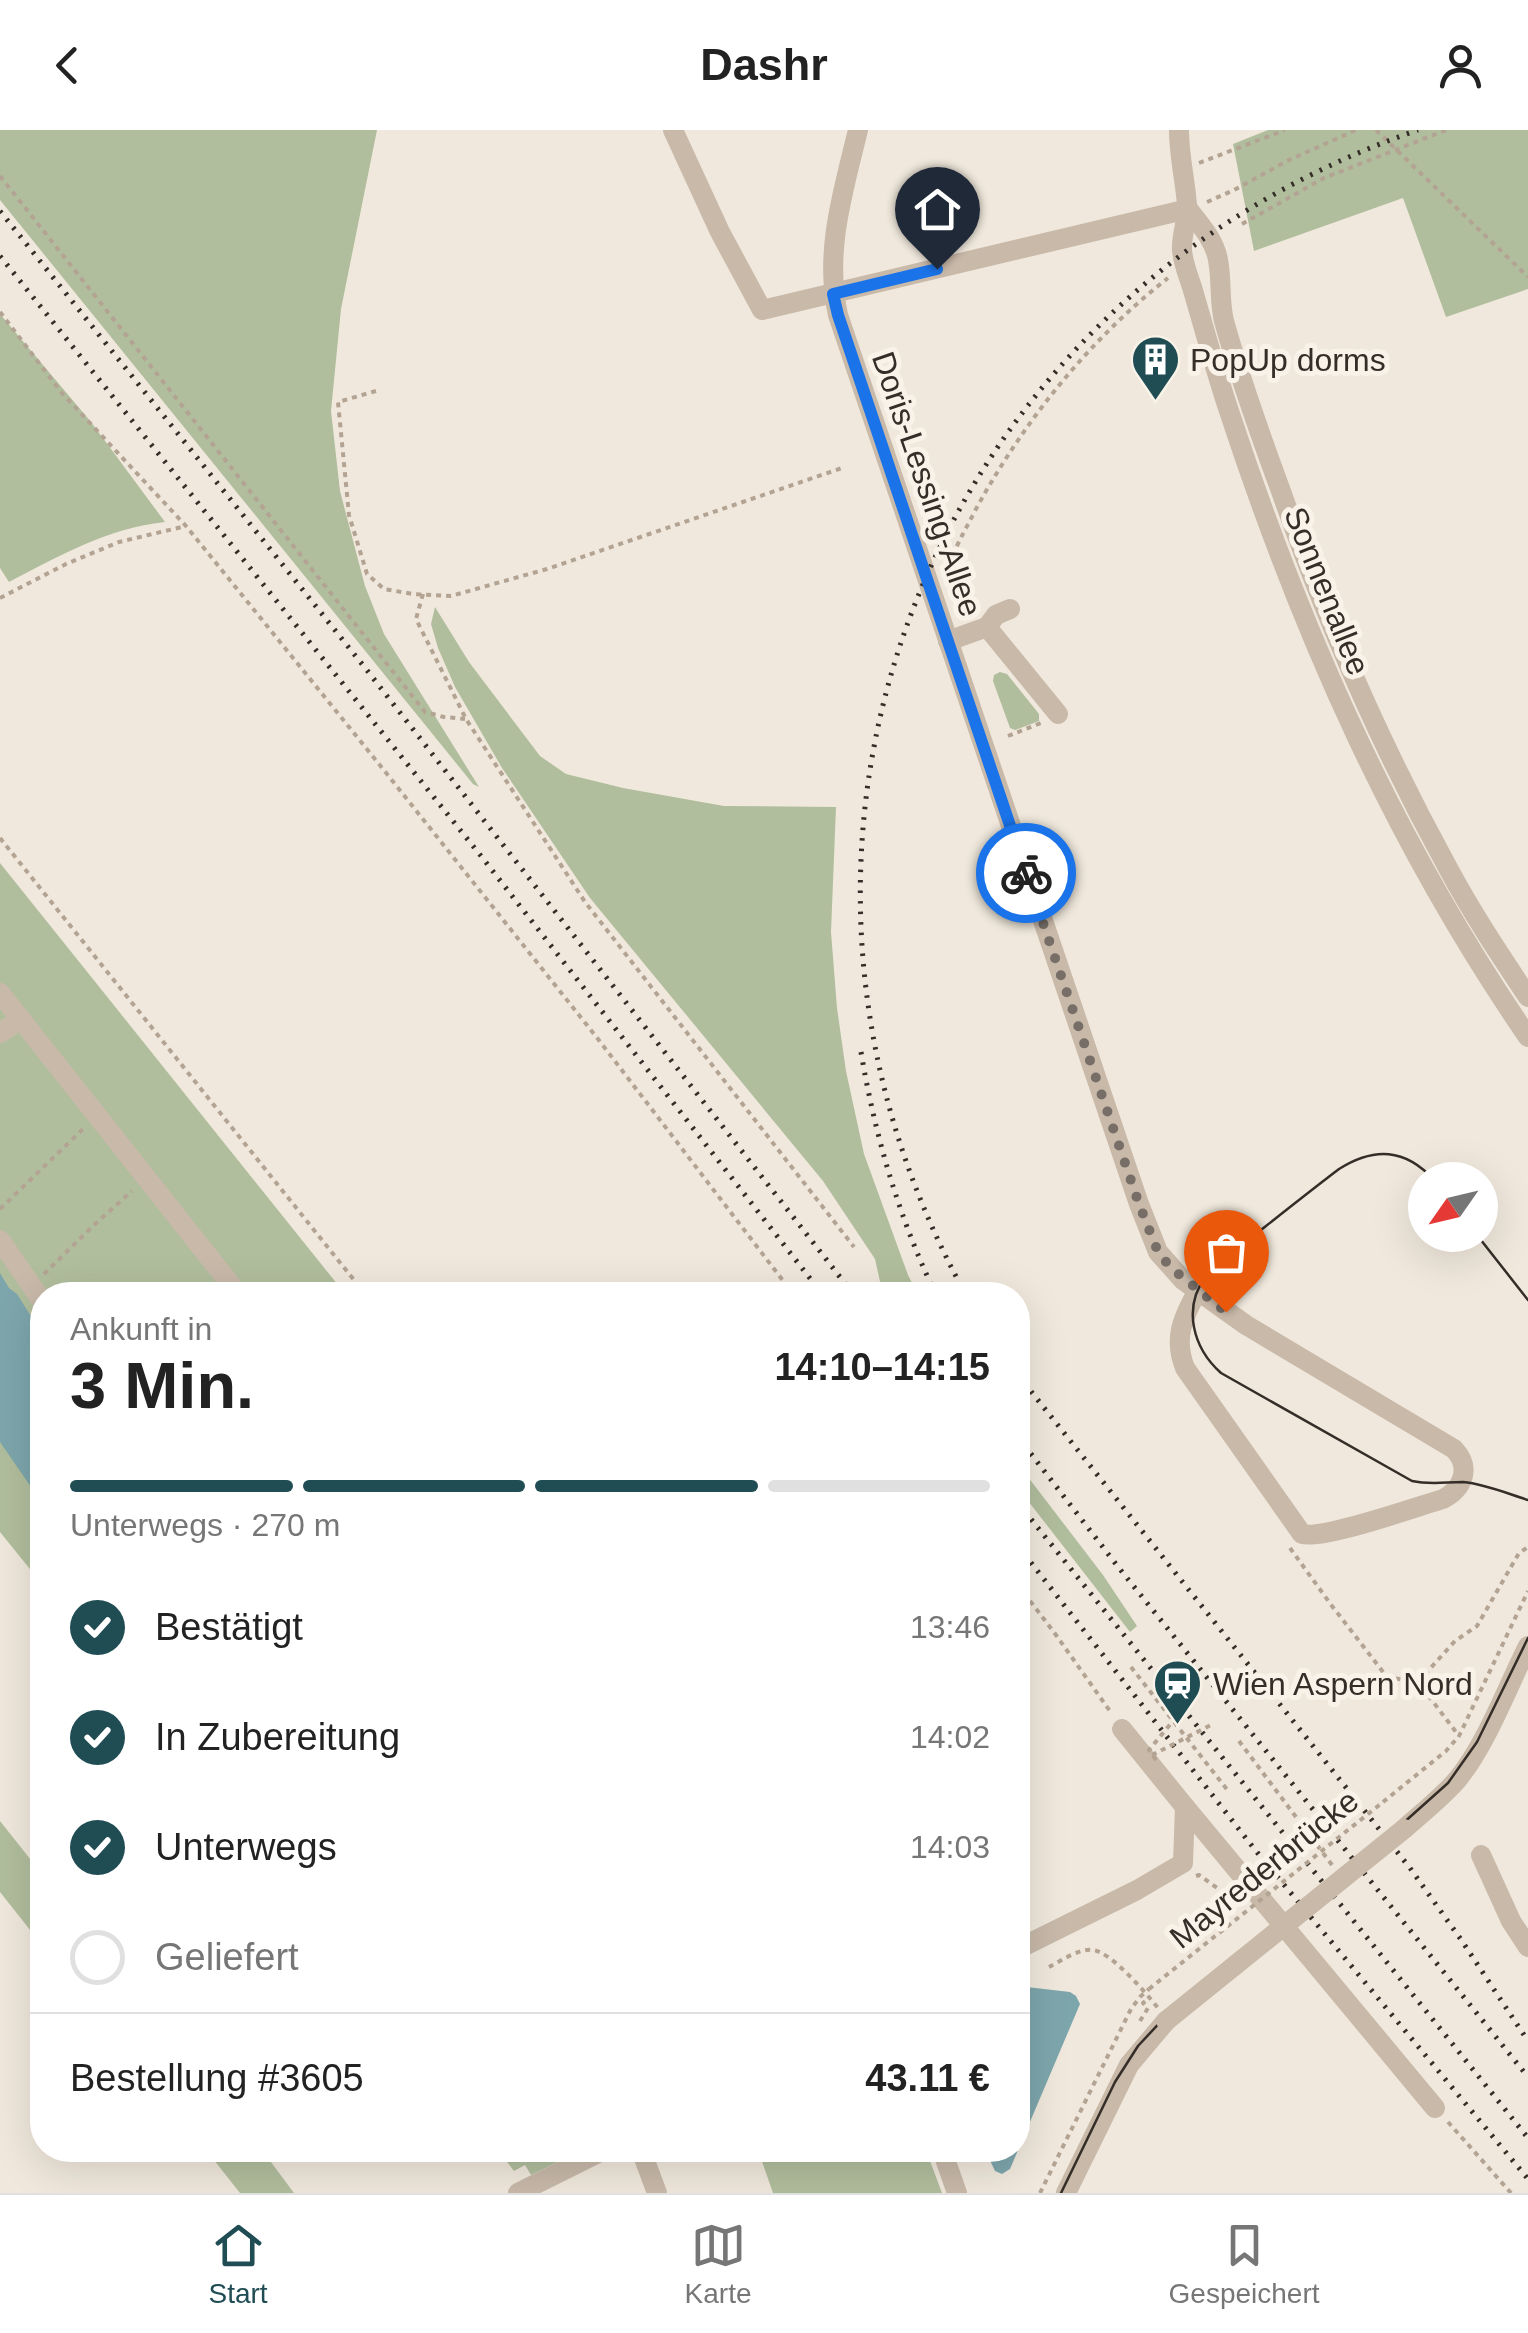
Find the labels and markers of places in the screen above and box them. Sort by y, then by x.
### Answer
pin [895,167,980,270]
building icon: PopUp dorms [1129,334,1181,402]
place label: PopUp dorms [1190,342,1386,378]
pin [1184,1210,1269,1313]
station icon: Wien Aspern Nord [1152,1658,1204,1726]
place label: Wien Aspern Nord [1213,1666,1473,1702]

